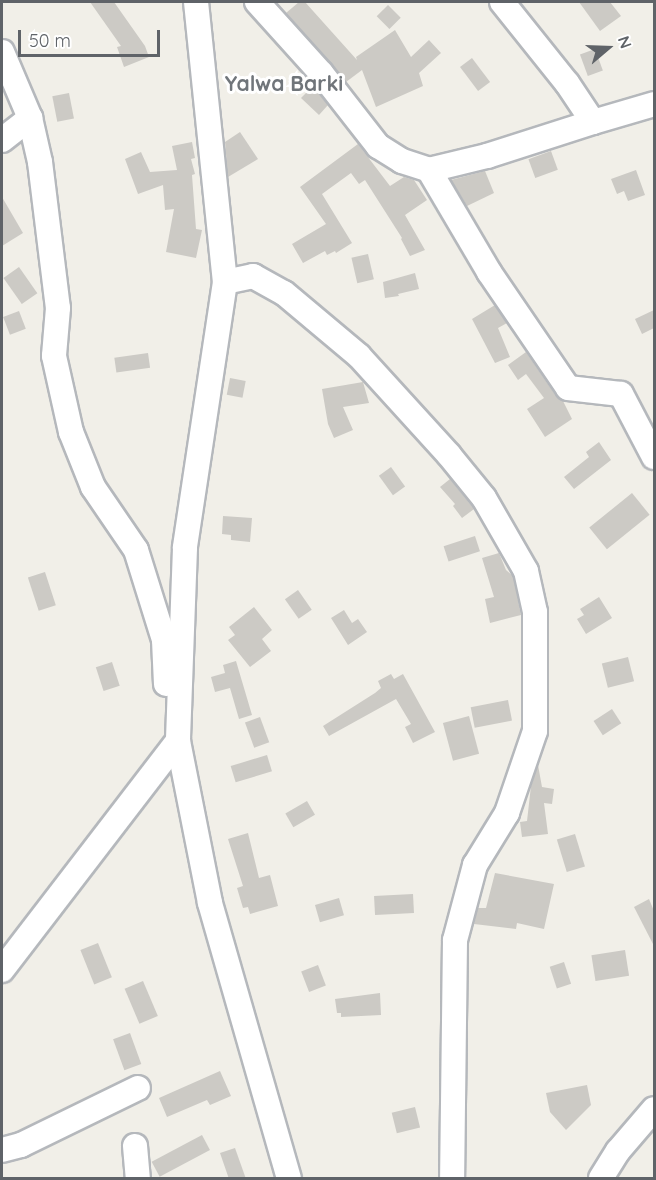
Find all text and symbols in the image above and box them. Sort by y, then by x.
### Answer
scale bar [21,18,164,56]
north arrow [578,18,638,78]
text: 50 m [29,29,71,52]
text: N [614,33,636,51]
district label: Yalwa Barki [225,70,343,96]

